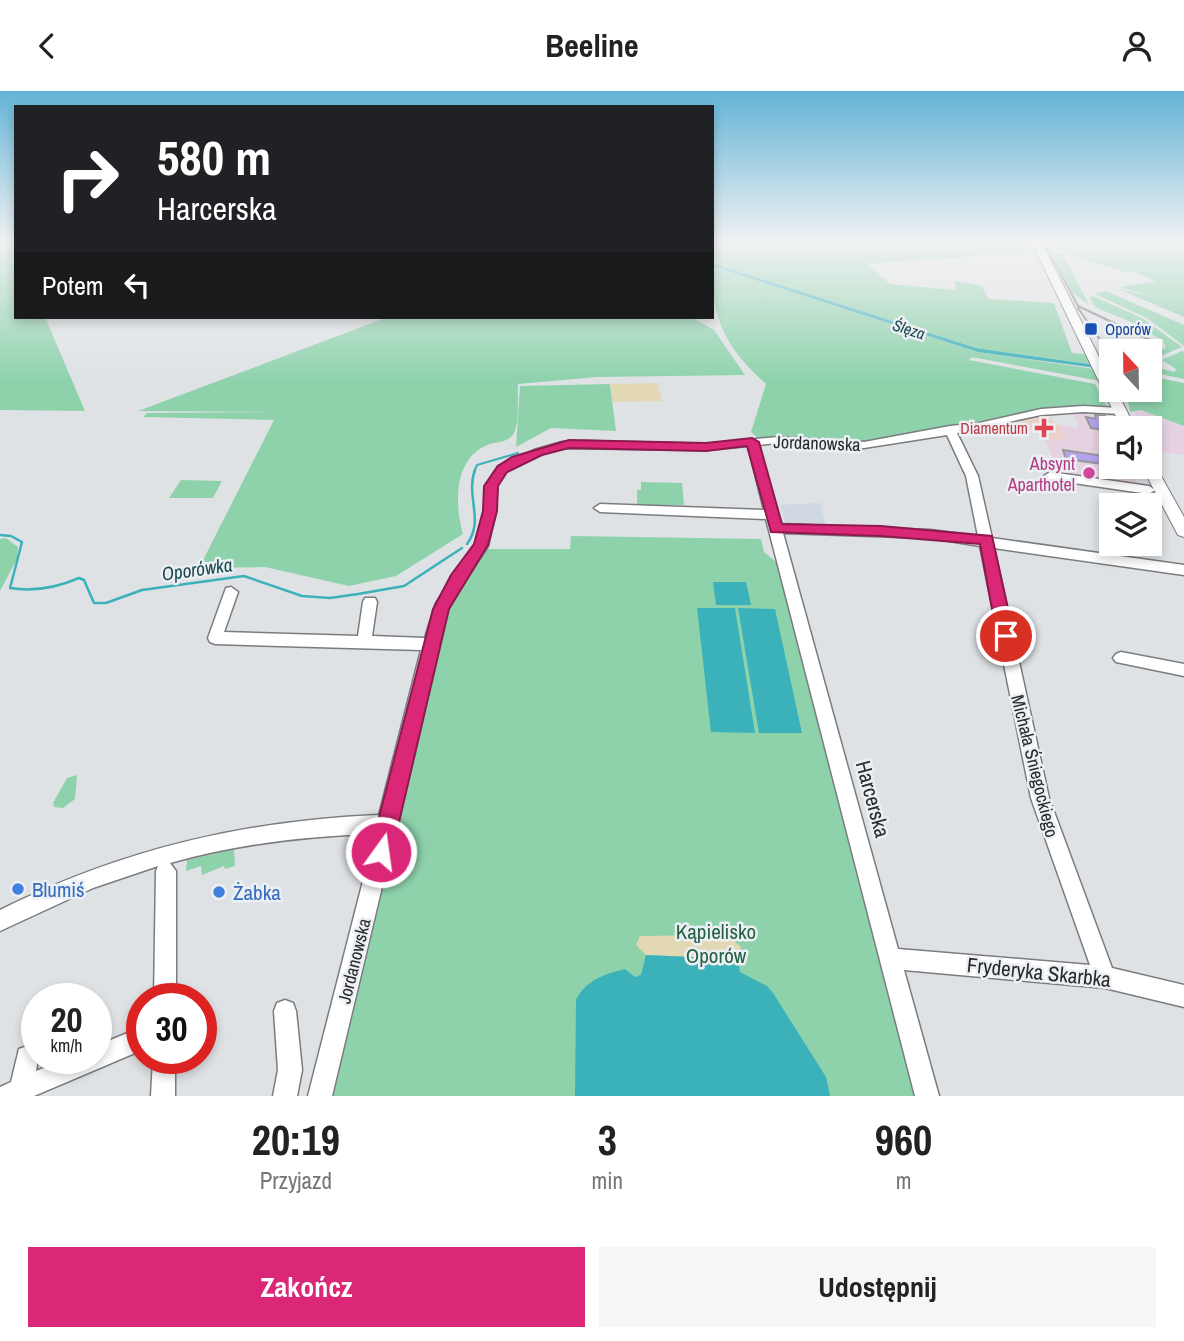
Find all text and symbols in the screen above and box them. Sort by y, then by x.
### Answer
text: Beeline [545,24,639,67]
icon: back [28,27,66,65]
icon: person [1118,27,1156,65]
text: 580 m [157,124,271,190]
icon: right [42,133,133,224]
text: Harcerska [157,187,277,230]
icon: left [118,266,156,304]
text: Potem [42,268,104,303]
water label: Ślęza [890,313,928,345]
place label: Oporów [1105,318,1151,340]
marker: Oporów [1083,321,1099,337]
north arrow [1099,339,1162,403]
map controls [1099,339,1162,556]
button: sound [1099,416,1162,479]
place label: Diamentum [960,417,1028,439]
marker: Diamentum [1034,418,1054,438]
street label: Jordanowska [773,429,861,457]
place label: Absynt Aparthotel [1007,451,1075,497]
marker: Absynt Aparthotel [1081,465,1097,481]
button: layers [1099,493,1162,556]
water label: Oporówka [160,551,234,587]
pin [976,606,1036,666]
icon: arrive [987,617,1025,655]
street label: Michała Śniegockiego [1005,692,1065,840]
street label: Harcerska [849,757,897,841]
position arrow [344,815,418,889]
place label: Blumiś [32,875,85,904]
place label: Żabka [233,878,281,907]
marker: Blumiś [10,881,26,897]
marker: Żabka [211,884,227,900]
street label: Jordanowska [331,916,377,1006]
park label: Kąpielisko Oporów [676,917,756,970]
street label: Fryderyka Skarbka [966,950,1113,994]
speed limit sign: 30 [126,983,217,1074]
text: 20 [51,996,82,1043]
text: km/h [51,1033,83,1058]
text: 20:19 [252,1112,340,1168]
text: 3 [598,1112,617,1168]
text: 960 [875,1112,932,1168]
text: Przyjazd [260,1165,332,1196]
text: min [592,1165,623,1196]
text: m [896,1165,911,1196]
button: Zakończ [28,1247,585,1327]
button: Udostępnij [599,1247,1156,1327]

